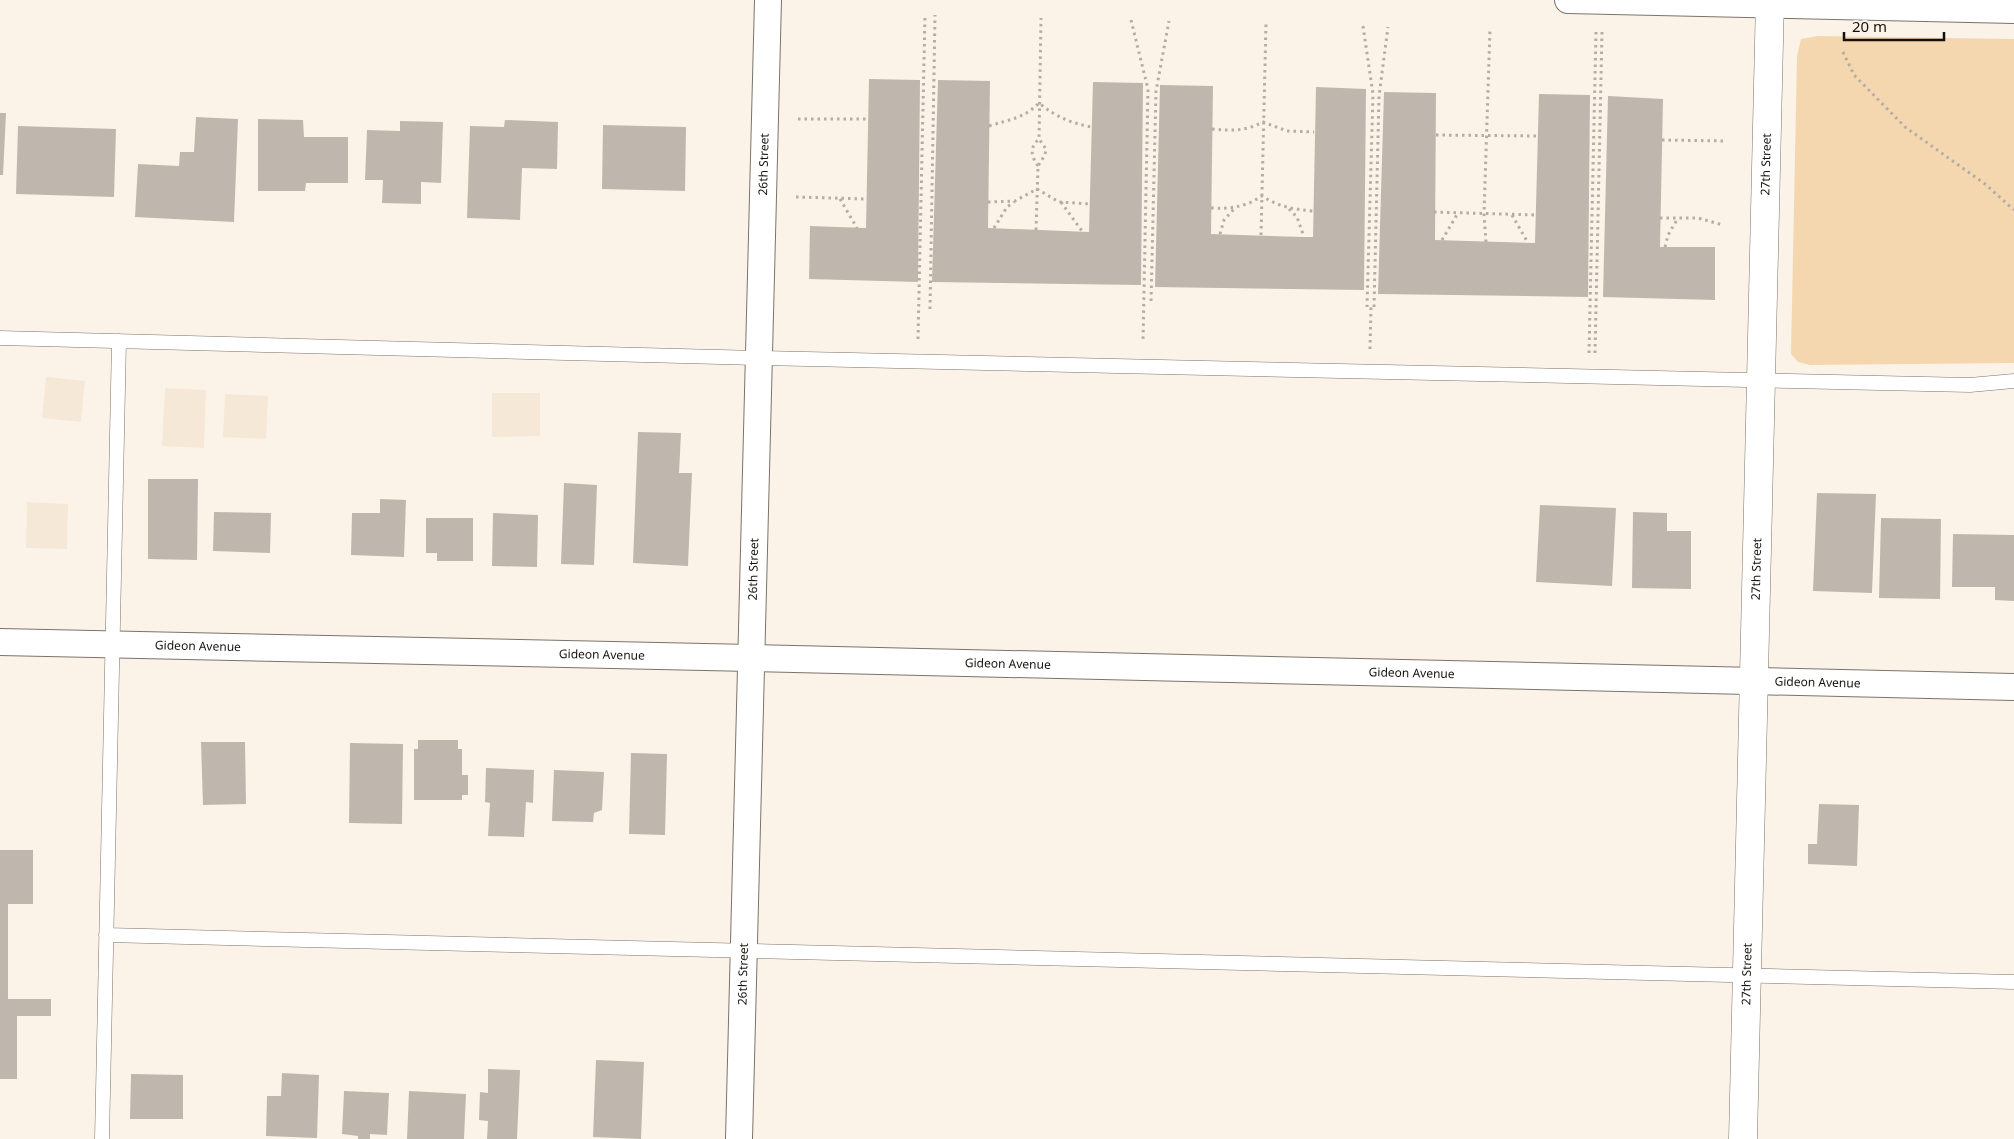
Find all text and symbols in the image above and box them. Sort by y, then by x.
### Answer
scale bar [1844,10,1944,42]
text: 20 m [1852,16,1887,36]
street label: 26th Street [754,132,773,196]
street label: 27th Street [1756,132,1775,196]
street label: 26th Street [744,537,762,600]
street label: 27th Street [1747,537,1765,600]
street label: Gideon Avenue [155,636,241,655]
street label: Gideon Avenue [559,645,645,664]
street label: Gideon Avenue [965,654,1051,673]
street label: Gideon Avenue [1368,663,1455,682]
street label: Gideon Avenue [1774,673,1861,691]
street label: 26th Street [733,942,752,1005]
street label: 27th Street [1737,942,1756,1005]

